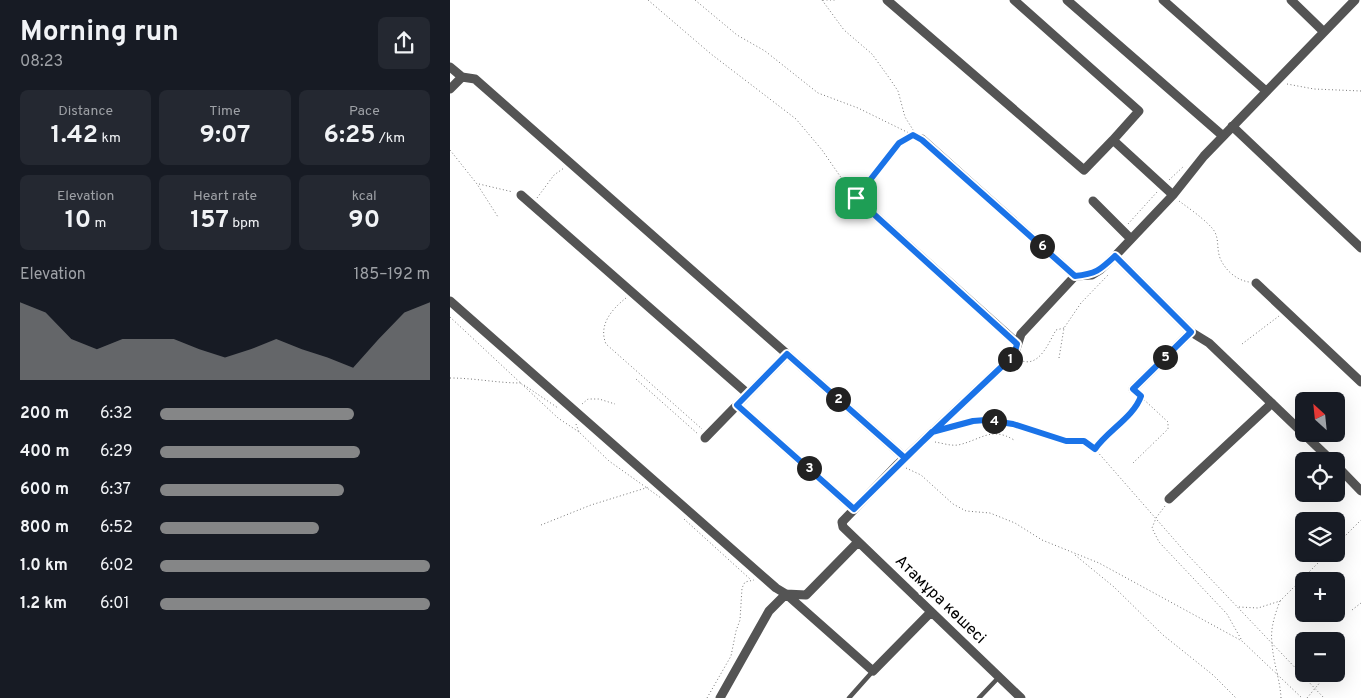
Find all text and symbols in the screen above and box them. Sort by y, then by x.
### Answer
text: Morning run [20,15,179,51]
button: share [378,17,430,69]
text: 08:23 [20,52,63,72]
text: Distance [58,103,113,120]
text: Time [209,103,241,120]
text: Pace [349,103,380,120]
text: 1.42 [51,120,98,152]
text: 9:07 [200,120,250,152]
text: 6:25 [324,120,376,152]
text: km [98,130,121,147]
text: /km [376,130,405,147]
pin [835,177,877,219]
icon: arrive [842,184,870,212]
text: Elevation [57,188,114,205]
text: Heart rate [193,188,257,205]
text: kcal [352,188,377,205]
text: 10 [65,205,91,237]
text: 157 [190,205,229,237]
text: 90 [348,205,380,237]
text: m [91,215,106,232]
text: bpm [229,215,260,232]
pin: 6 [1030,234,1054,258]
text: 6 [1038,238,1047,255]
text: Elevation [20,265,86,285]
text: 185–192 m [354,265,430,285]
pin: 5 [1152,344,1178,370]
pin: 1 [998,346,1022,372]
text: 5 [1161,349,1170,366]
text: 1 [1008,351,1013,368]
pin: 2 [826,386,850,412]
text: 2 [834,391,843,408]
north arrow [1295,392,1345,442]
map controls [1295,392,1345,682]
text: 200 m [20,404,69,424]
text: 6:32 [100,404,132,424]
pin: 4 [982,408,1006,434]
text: 4 [990,413,999,430]
text: 400 m [20,442,69,462]
text: 6:29 [100,442,133,462]
button: locate [1295,452,1345,502]
pin: 3 [796,456,822,480]
text: 3 [805,460,814,477]
text: 600 m [20,480,69,500]
text: 6:37 [100,480,131,500]
button: layers [1295,512,1345,562]
text: 800 m [20,518,69,538]
text: 6:52 [100,518,133,538]
street label: Атамұра көшесі [890,551,990,649]
text: 1.0 km [20,556,68,576]
text: 6:02 [100,556,133,576]
button: + [1295,572,1345,622]
text: 1.2 km [20,594,67,614]
text: 6:01 [100,594,129,614]
button: − [1295,632,1345,682]

